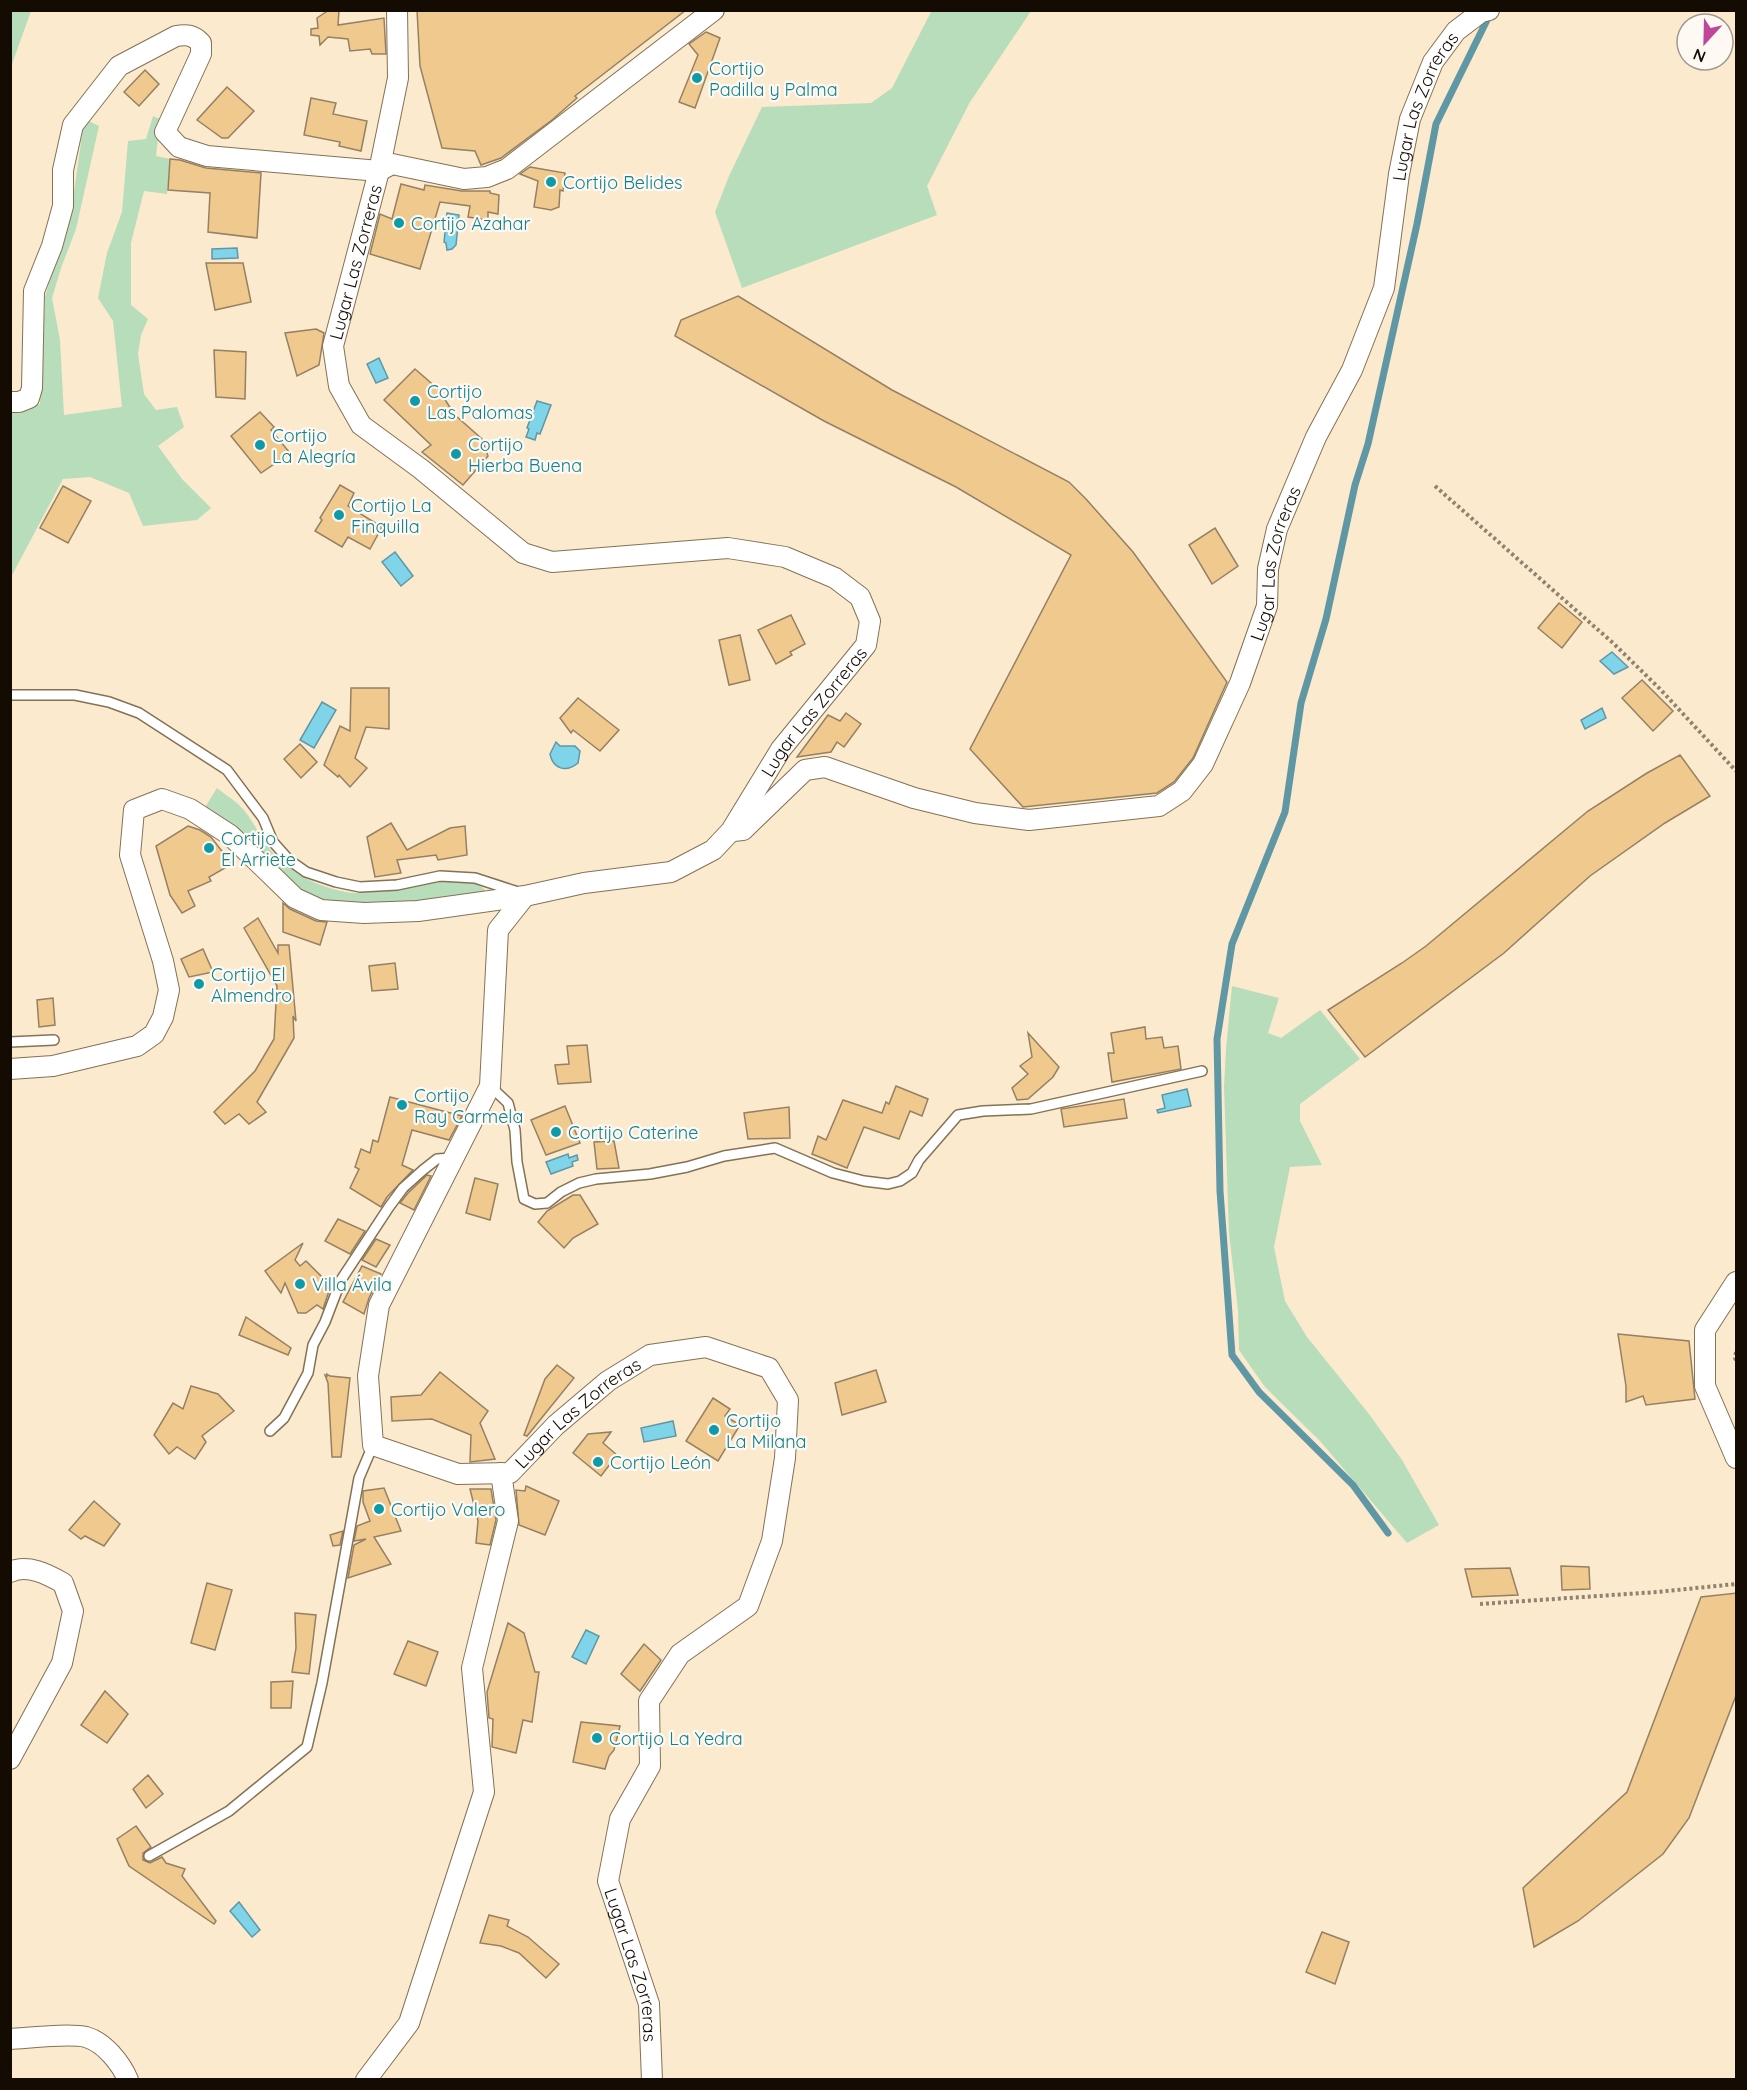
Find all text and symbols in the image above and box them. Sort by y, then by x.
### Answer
north arrow [1675,12,1735,72]
street label: Lugar Las Zorreras [1387,27,1463,182]
text: N [1690,44,1709,67]
place label: Cortijo Padilla y Palma [709,57,838,101]
marker: Cortijo Padilla y Palma [690,71,704,85]
place label: Cortijo Belides [563,171,683,194]
marker: Cortijo Belides [544,175,558,189]
street label: Lugar Las Zorreras [324,182,386,342]
place label: Cortijo Azahar [411,212,530,235]
marker: Cortijo Azahar [392,216,406,230]
place label: Cortijo Las Palomas [427,380,533,424]
marker: Cortijo Las Palomas [408,394,422,408]
place label: Cortijo La Alegría [272,424,356,468]
place label: Cortijo Hierba Buena [468,433,582,477]
marker: Cortijo La Alegría [253,438,267,452]
marker: Cortijo Hierba Buena [449,447,463,461]
street label: Lugar Las Zorreras [1244,482,1305,644]
place label: Cortijo La Finquilla [351,494,432,538]
marker: Cortijo La Finquilla [332,508,346,522]
street label: Lugar Las Zorreras [755,642,872,781]
place label: Cortijo El Arriete [221,827,296,871]
marker: Cortijo El Arriete [202,841,216,855]
place label: Cortijo El Almendro [211,963,292,1007]
marker: Cortijo El Almendro [192,977,206,991]
place label: Cortijo Ray Carmela [414,1084,523,1128]
marker: Cortijo Ray Carmela [395,1098,409,1112]
place label: Cortijo Caterine [568,1121,698,1144]
marker: Cortijo Caterine [549,1125,563,1139]
place label: Villa Ávila [312,1273,392,1296]
marker: Villa Ávila [293,1277,307,1291]
street label: Lugar Las Zorreras [509,1352,645,1473]
place label: Cortijo La Milana [726,1409,807,1453]
marker: Cortijo La Milana [707,1423,721,1437]
place label: Cortijo León [610,1451,711,1474]
marker: Cortijo León [591,1455,605,1469]
place label: Cortijo Valero [391,1498,505,1521]
marker: Cortijo Valero [372,1502,386,1516]
place label: Cortijo La Yedra [609,1727,743,1750]
marker: Cortijo La Yedra [590,1731,604,1745]
street label: Lugar Las Zorreras [600,1885,662,2042]

